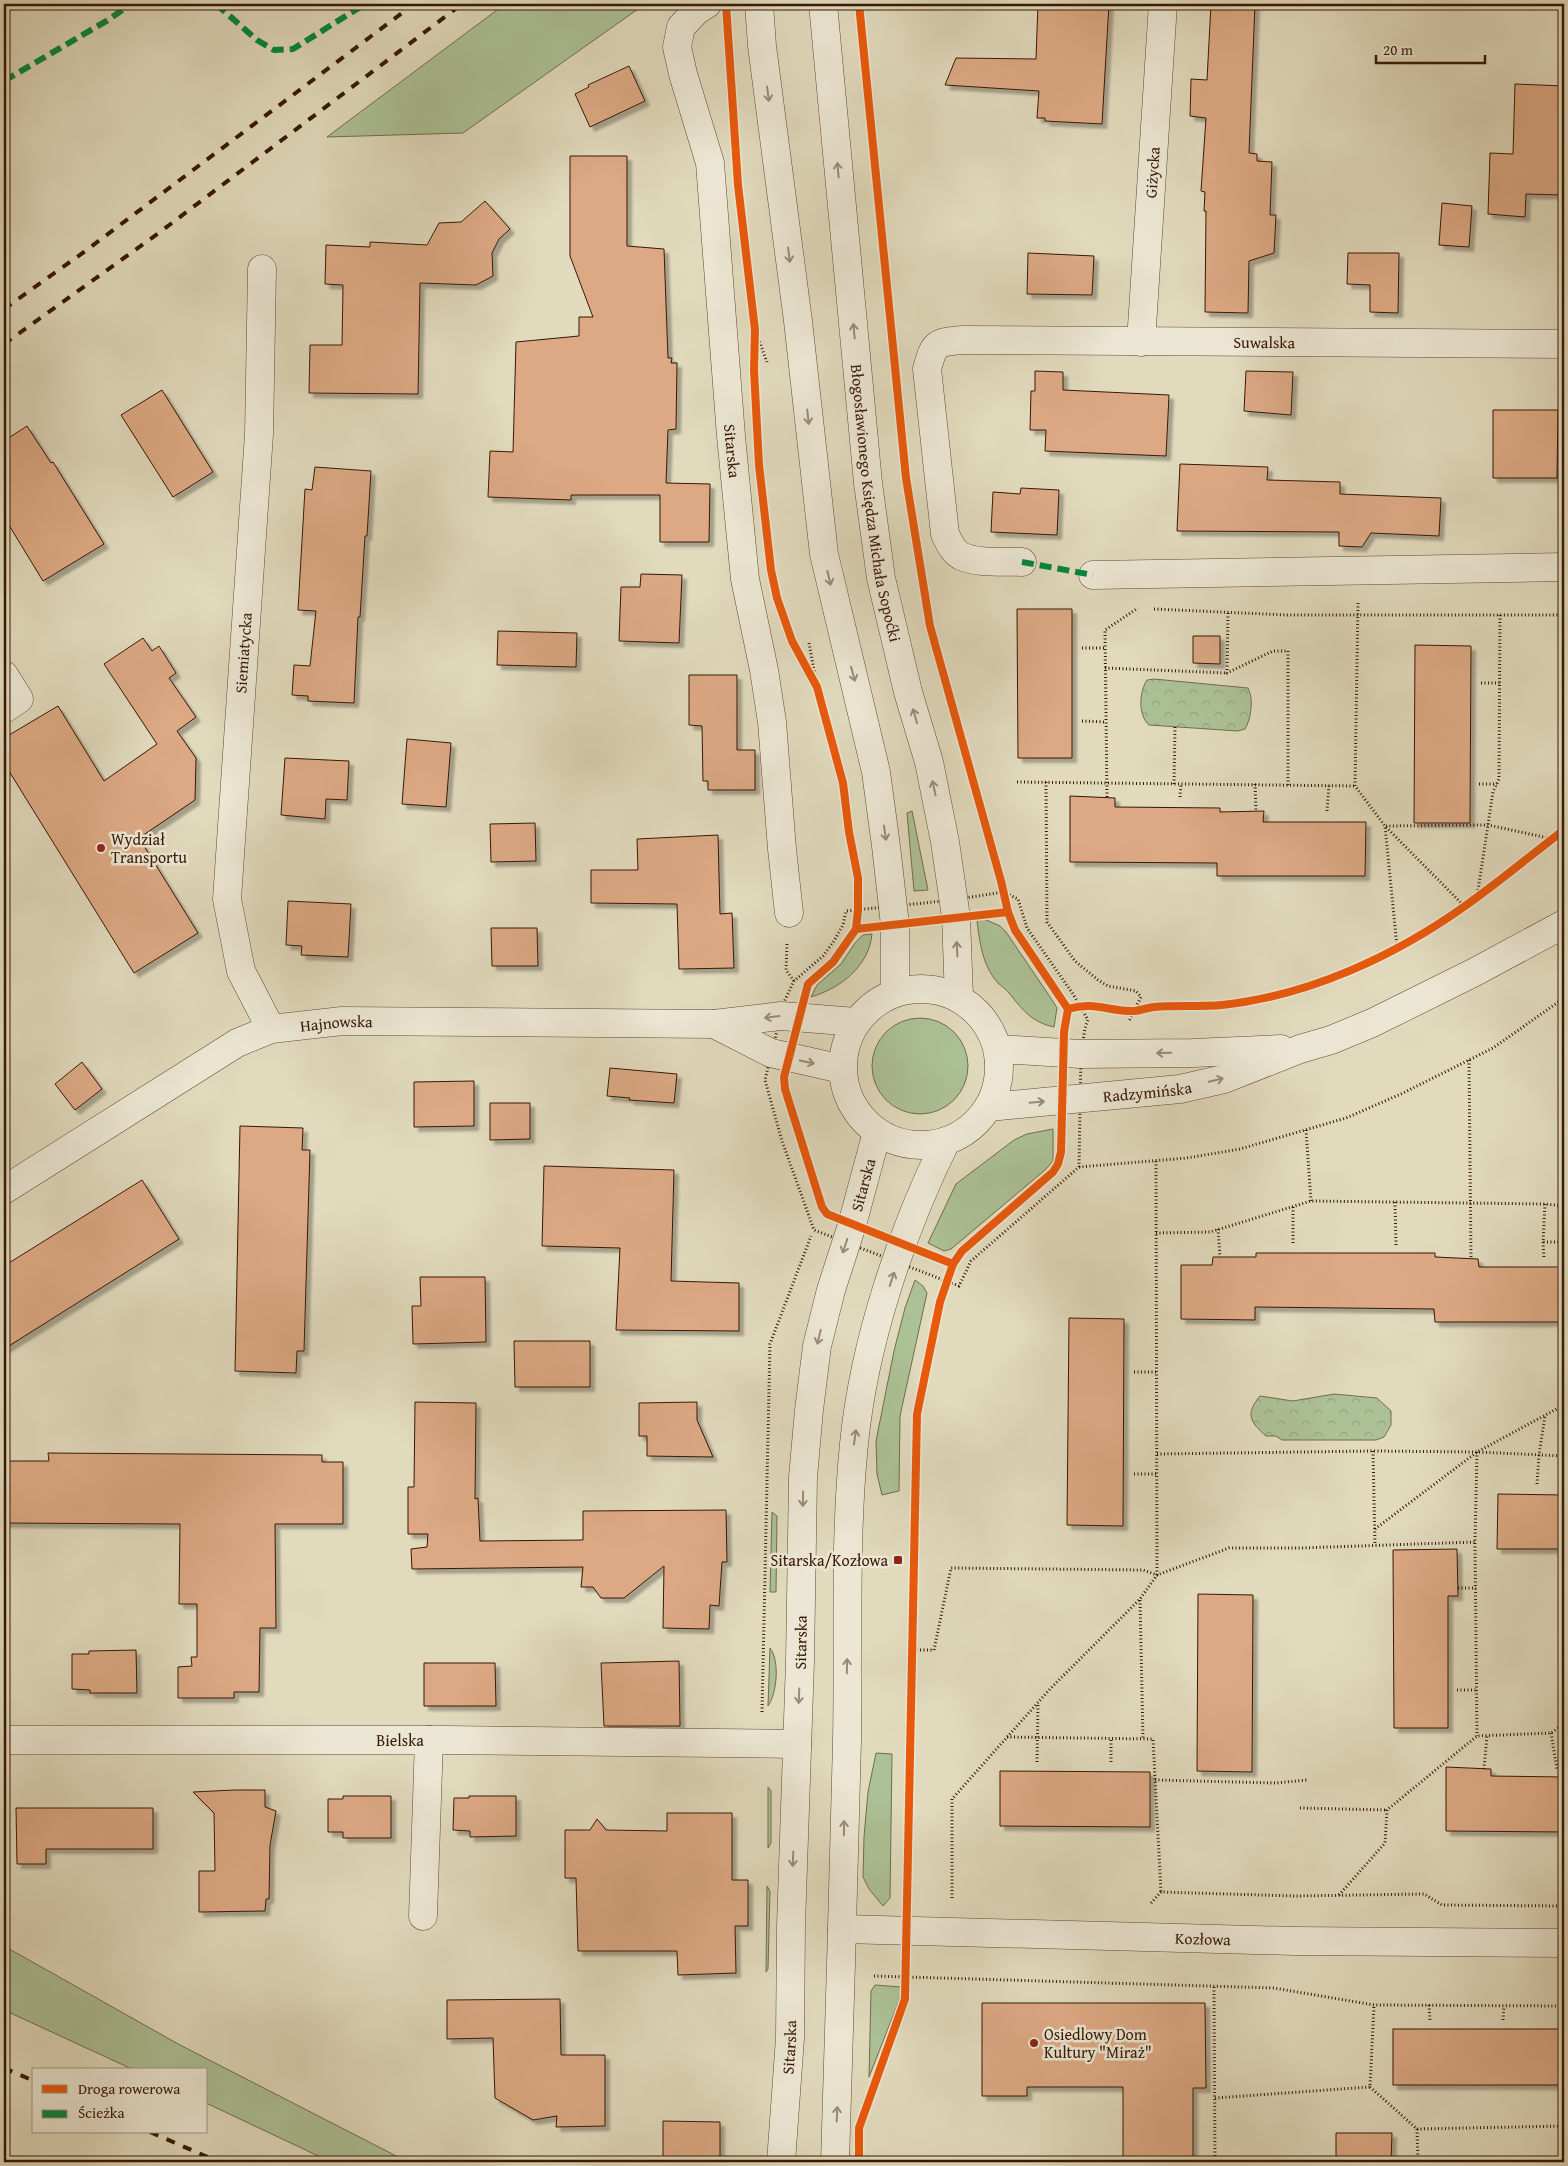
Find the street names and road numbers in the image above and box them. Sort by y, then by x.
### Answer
street label: Giżycka [1138,145,1166,199]
street label: Suwalska [1233,330,1296,354]
street label: Błogosławionego Księdza Michała Sopoćki [845,363,908,645]
street label: Sitarska [718,423,747,480]
street label: Siemiatycka [228,611,258,694]
street label: Hajnowska [299,1009,373,1038]
street label: Radzymińska [1102,1075,1194,1108]
street label: Sitarska [844,1155,882,1214]
street label: Sitarska [788,1615,813,1670]
street label: Bielska [376,1728,424,1752]
street label: Kozłowa [1175,1926,1232,1951]
street label: Sitarska [775,2020,802,2075]

